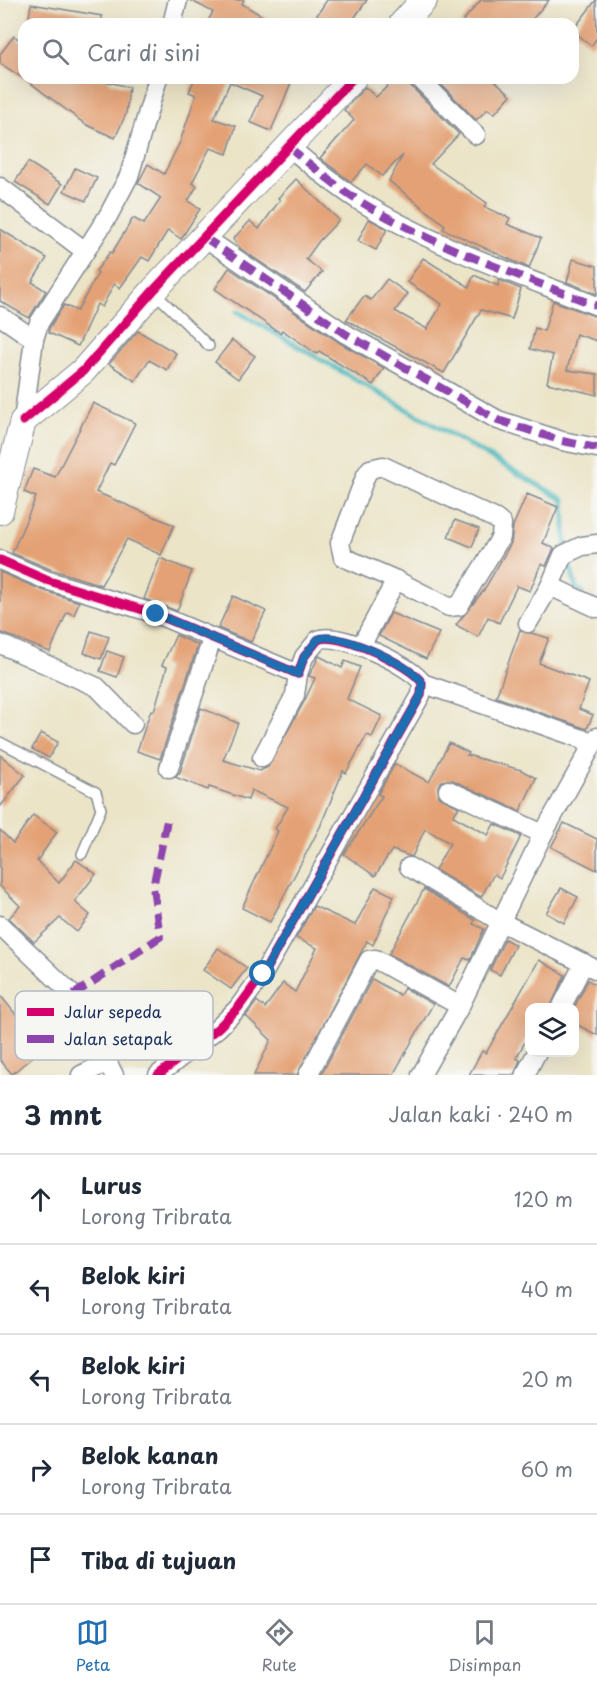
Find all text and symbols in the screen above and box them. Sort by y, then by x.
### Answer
search box [18,18,579,84]
icon: search [39,35,72,68]
text: Cari di sini [87,35,200,68]
route end [142,600,168,626]
route start [249,960,275,986]
legend [15,991,213,1060]
text: Jalur sepeda [64,999,162,1023]
map controls [525,1003,579,1057]
button: layers [525,1003,579,1057]
text: Jalan setapak [64,1026,173,1050]
text: 3 mnt [24,1095,102,1134]
text: Jalan kaki · 240 m [388,1099,573,1129]
text: Lurus [81,1168,142,1201]
icon: ahead [24,1183,57,1216]
text: 120 m [514,1184,573,1214]
text: Lorong Tribrata [81,1201,232,1231]
text: Belok kiri [81,1258,185,1291]
icon: left [24,1273,57,1306]
text: 40 m [521,1274,573,1304]
text: Lorong Tribrata [81,1291,232,1321]
text: Belok kiri [81,1348,185,1381]
icon: left [24,1363,57,1396]
text: 20 m [521,1364,573,1394]
text: Lorong Tribrata [81,1381,232,1411]
text: Belok kanan [81,1438,218,1471]
icon: right [24,1453,57,1486]
text: 60 m [521,1454,573,1484]
text: Lorong Tribrata [81,1471,232,1501]
icon: arrive [24,1543,57,1576]
text: Tiba di tujuan [81,1543,236,1576]
tab: Peta [76,1616,110,1676]
tab: Rute [262,1616,297,1676]
tab: Disimpan [448,1616,521,1676]

